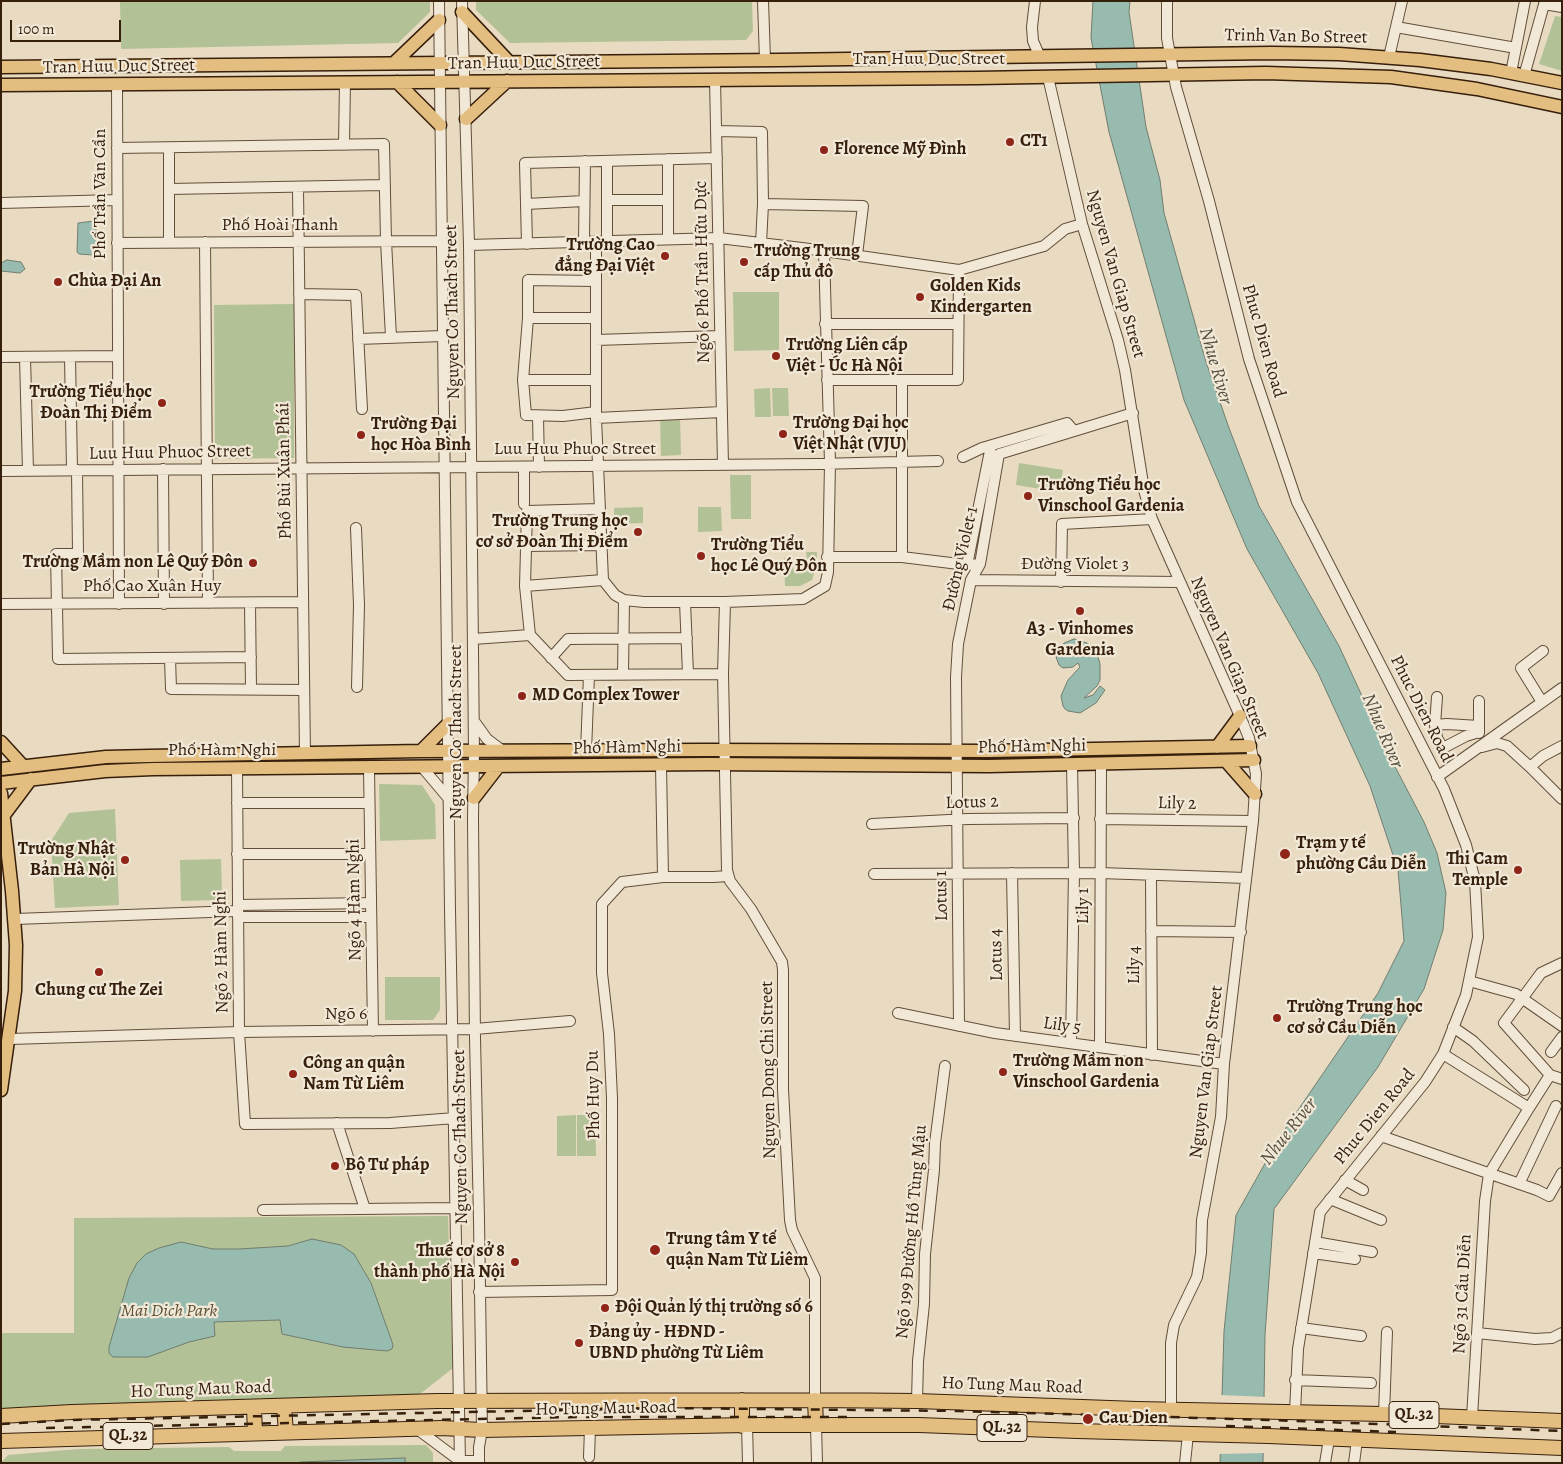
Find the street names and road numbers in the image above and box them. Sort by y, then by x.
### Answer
street label: Trinh Van Bo Street [1224,25,1368,49]
street label: Tran Huu Duc Street [853,49,1005,71]
street label: Tran Huu Duc Street [448,51,600,75]
street label: Tran Huu Duc Street [43,55,195,79]
street label: Phố Trần Văn Cẩn [90,129,112,259]
street label: Ngõ 6 Phố Trần Hữu Dực [691,180,715,364]
street label: Nguyen Van Giap Street [1081,187,1149,361]
street label: Phố Hoài Thanh [222,215,338,237]
street label: Nguyen Co Thach Street [441,224,465,400]
street label: Phuc Dien Road [1236,282,1290,400]
street label: Phố Bùi Xuân Phái [273,402,297,540]
street label: Luu Huu Phuoc Street [494,439,656,461]
street label: Luu Huu Phuoc Street [89,441,251,465]
street label: Đường Violet 1 [938,504,984,614]
street label: Đường Violet 3 [1021,554,1129,576]
street label: Nguyen Van Giap Street [1185,574,1273,742]
street label: Phố Cao Xuân Huy [83,576,221,598]
street label: Nguyen Co Thach Street [446,644,468,820]
street label: Phuc Dien Road [1385,652,1457,766]
street label: Phố Hàm Nghi [978,735,1086,759]
street label: Phố Hàm Nghi [573,736,681,760]
street label: Phố Hàm Nghi [168,740,276,762]
street label: Lotus 2 [945,791,999,815]
street label: Lily 2 [1157,793,1197,815]
street label: Ngõ 4 Hàm Nghi [343,839,367,961]
street label: Lotus 1 [931,870,953,922]
street label: Lily 1 [1073,888,1095,924]
street label: Ngõ 2 Hàm Nghi [210,890,234,1014]
street label: Lotus 4 [986,928,1008,982]
street label: Lily 4 [1124,946,1146,984]
street label: Nguyen Dong Chi Street [757,981,781,1159]
street label: Nguyen Van Giap Street [1186,984,1228,1160]
street label: Ngõ 6 [325,1004,367,1026]
street label: Lily 5 [1042,1013,1082,1039]
street label: Nguyen Co Thach Street [449,1049,473,1225]
street label: Phố Huy Du [582,1050,606,1140]
street label: Phuc Dien Road [1330,1065,1420,1169]
street label: Ngõ 199 Đường Hồ Tùng Mậu [892,1124,932,1340]
street label: Ngõ 31 Cầu Diễn [1449,1234,1477,1354]
street label: Ho Tung Mau Road [941,1373,1083,1399]
street label: Ho Tung Mau Road [130,1377,272,1403]
street label: Ho Tung Mau Road [535,1397,677,1421]
road number: QL.32 [1389,1402,1439,1428]
road number: QL.32 [977,1415,1027,1442]
road number: QL.32 [103,1422,153,1450]

